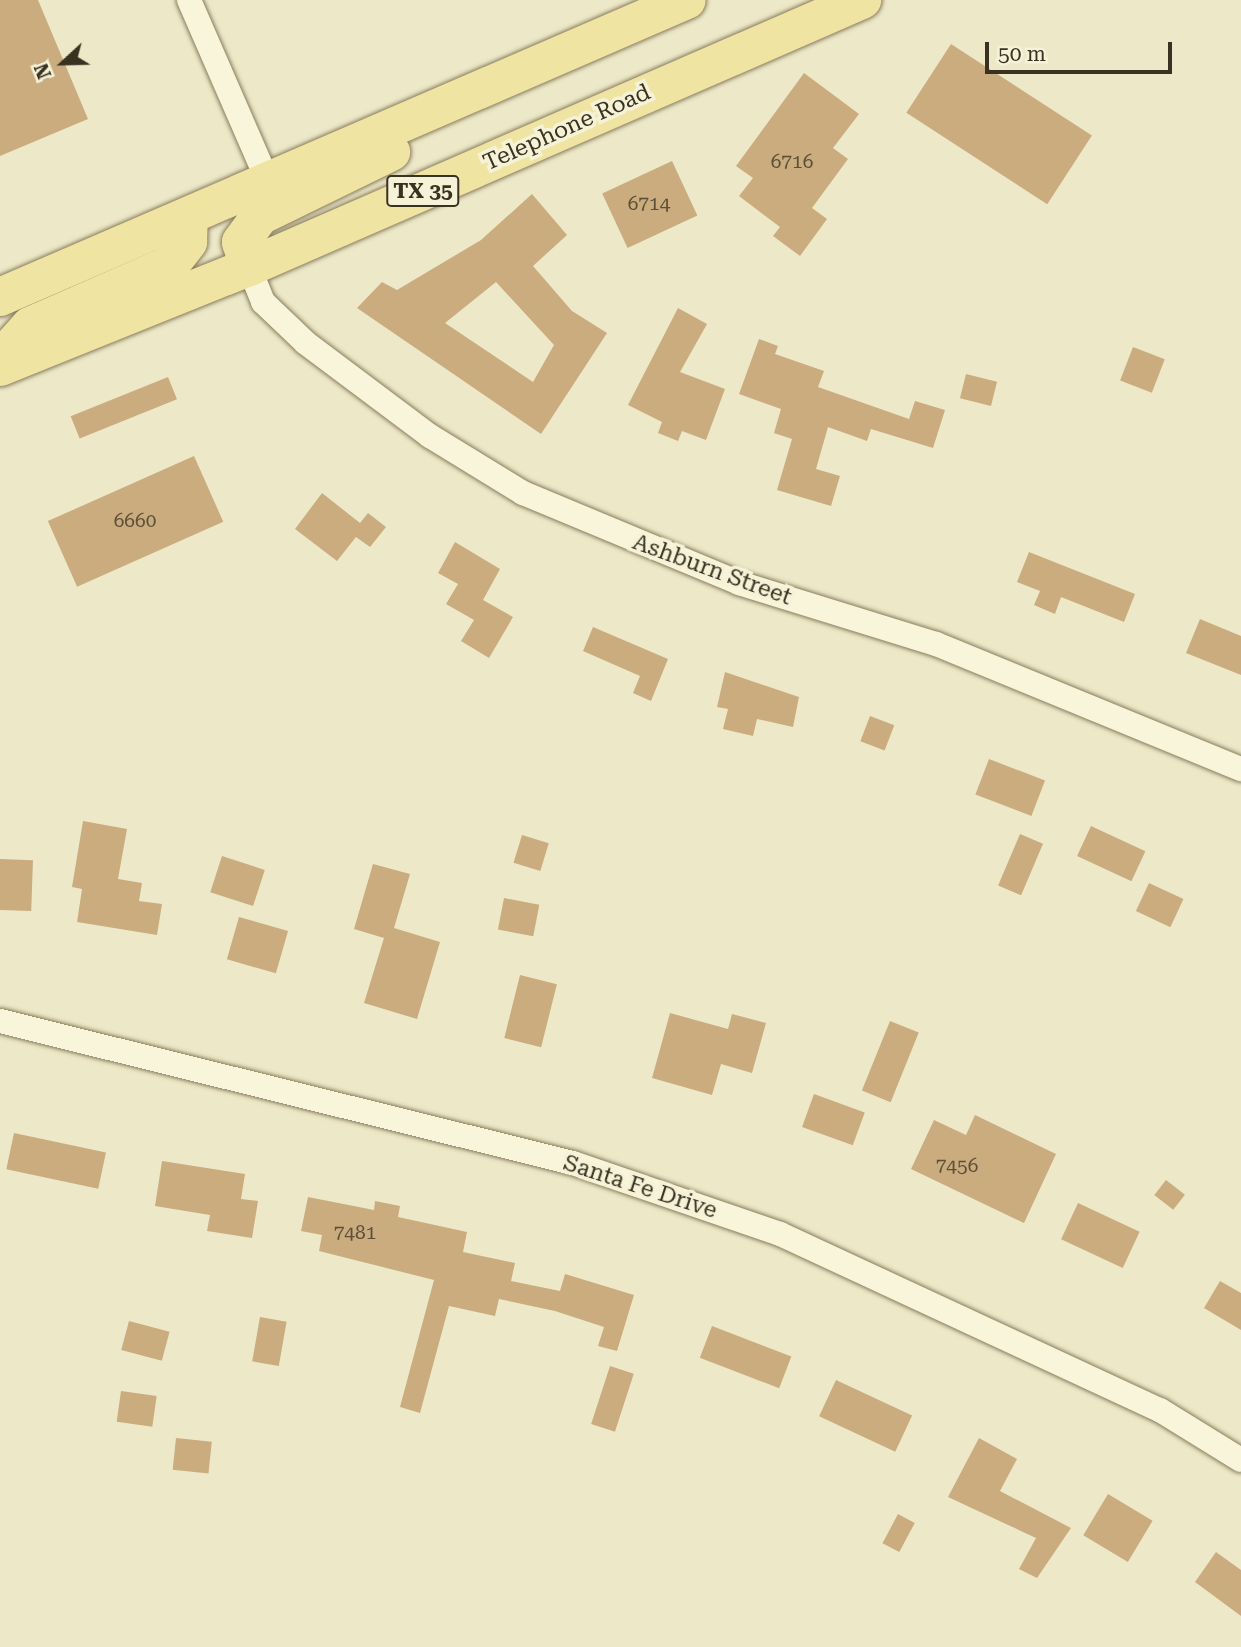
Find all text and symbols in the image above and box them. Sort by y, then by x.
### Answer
north arrow [28,28,98,98]
scale bar [989,28,1176,72]
text: 50 m [998,42,1046,66]
text: N [30,60,56,82]
street label: Telephone Road [479,79,655,177]
house number: 6716 [771,151,813,173]
road number: TX 35 [386,174,460,208]
house number: 6714 [628,193,670,215]
house number: 6660 [114,510,156,532]
street label: Ashburn Street [629,528,795,612]
street label: Santa Fe Drive [560,1149,720,1225]
house number: 7456 [936,1155,978,1177]
house number: 7481 [334,1222,376,1244]

